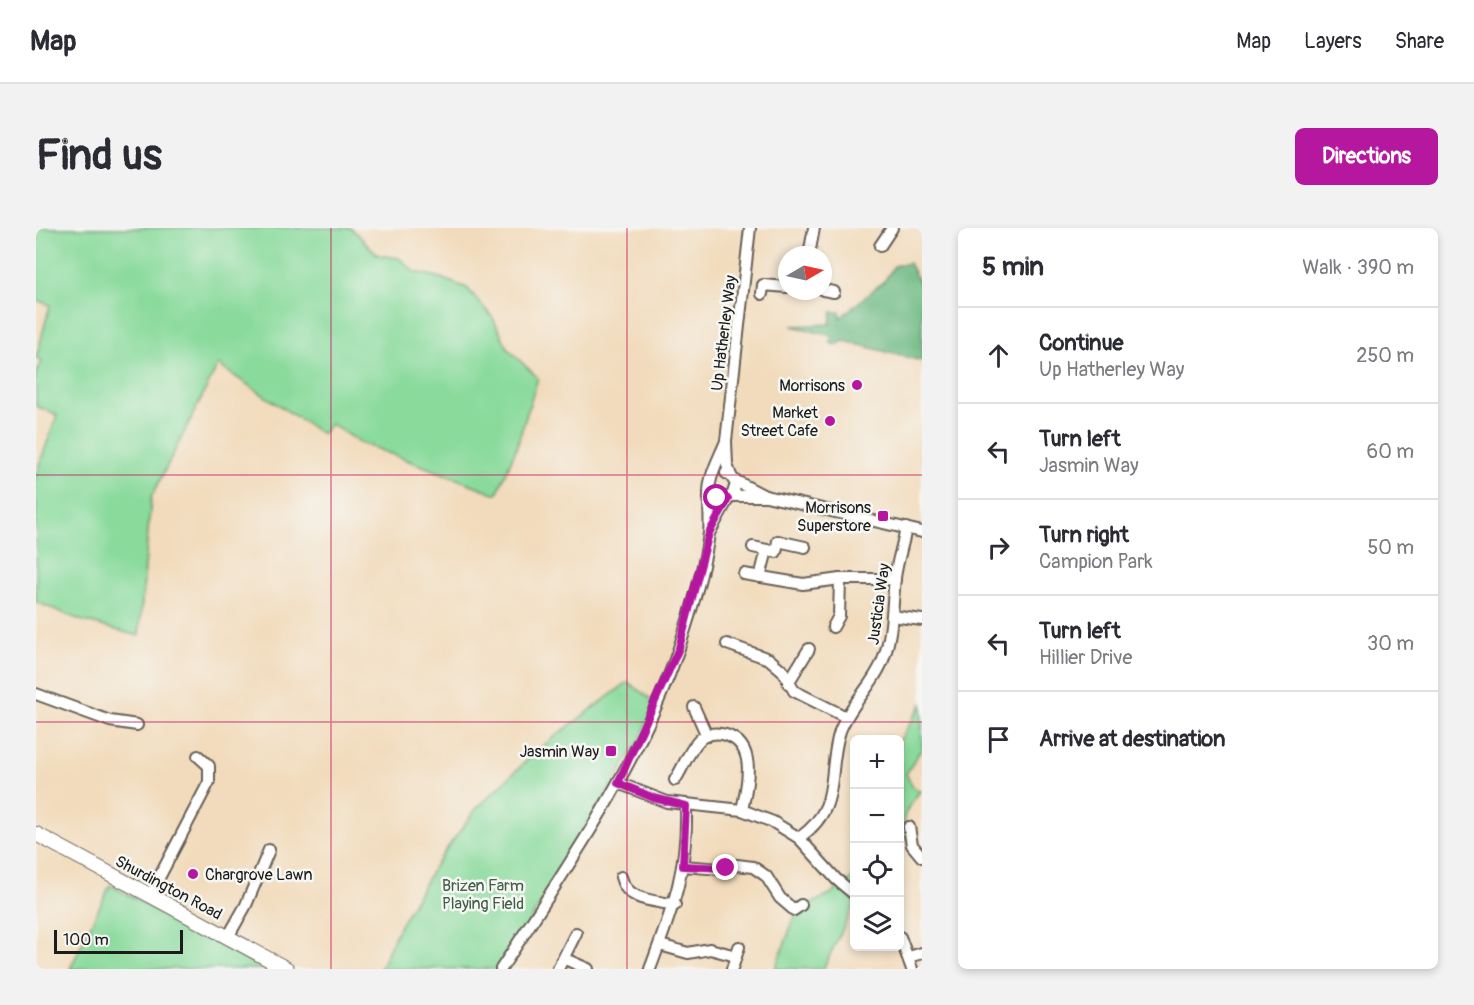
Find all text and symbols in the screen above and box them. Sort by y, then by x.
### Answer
text: Map [30,24,76,59]
text: Map [1236,28,1271,55]
text: Layers [1304,28,1362,55]
text: Share [1395,28,1444,55]
button: Directions [1295,128,1438,185]
text: Find us [36,130,162,182]
north arrow [778,246,832,300]
text: 5 min [982,251,1044,283]
text: Walk · 390 m [1302,255,1414,280]
street label: Up Hatherley Way [707,274,741,392]
text: Continue [1039,329,1123,357]
icon: ahead [982,339,1015,372]
text: 250 m [1356,343,1414,368]
text: Up Hatherley Way [1039,357,1184,382]
place label: Morrisons [779,376,845,396]
marker: Morrisons [850,378,864,392]
place label: Market Street Cafe [740,403,819,441]
marker: Market Street Cafe [823,414,837,428]
text: Turn left [1039,425,1121,453]
icon: left [982,435,1015,468]
text: 60 m [1367,439,1414,464]
text: Jasmin Way [1039,453,1139,478]
route start [703,484,729,510]
place label: Morrisons Superstore [797,498,871,536]
marker: Morrisons Superstore [876,509,890,523]
text: Turn right [1039,521,1129,549]
icon: right [982,531,1015,564]
text: 50 m [1367,535,1414,560]
text: Campion Park [1039,549,1153,574]
street label: Justicia Way [863,562,895,646]
text: Turn left [1039,617,1121,645]
icon: left [982,627,1015,660]
text: 30 m [1367,631,1414,656]
text: Hillier Drive [1039,645,1132,670]
icon: arrive [982,723,1015,756]
text: Arrive at destination [1039,725,1225,753]
map controls [850,735,904,951]
button: + [850,735,904,789]
place label: Jasmin Way [519,742,599,762]
marker: Jasmin Way [604,744,618,758]
button: − [850,789,904,843]
button: locate [850,843,904,897]
street label: Shurdington Road [112,851,226,925]
route end [712,854,738,880]
place label: Chargrove Lawn [205,865,312,885]
marker: Chargrove Lawn [186,867,200,881]
park label: Brizen Farm Playing Field [442,876,524,914]
button: layers [850,897,904,951]
scale bar [54,927,183,954]
text: 100 m [63,930,109,950]

